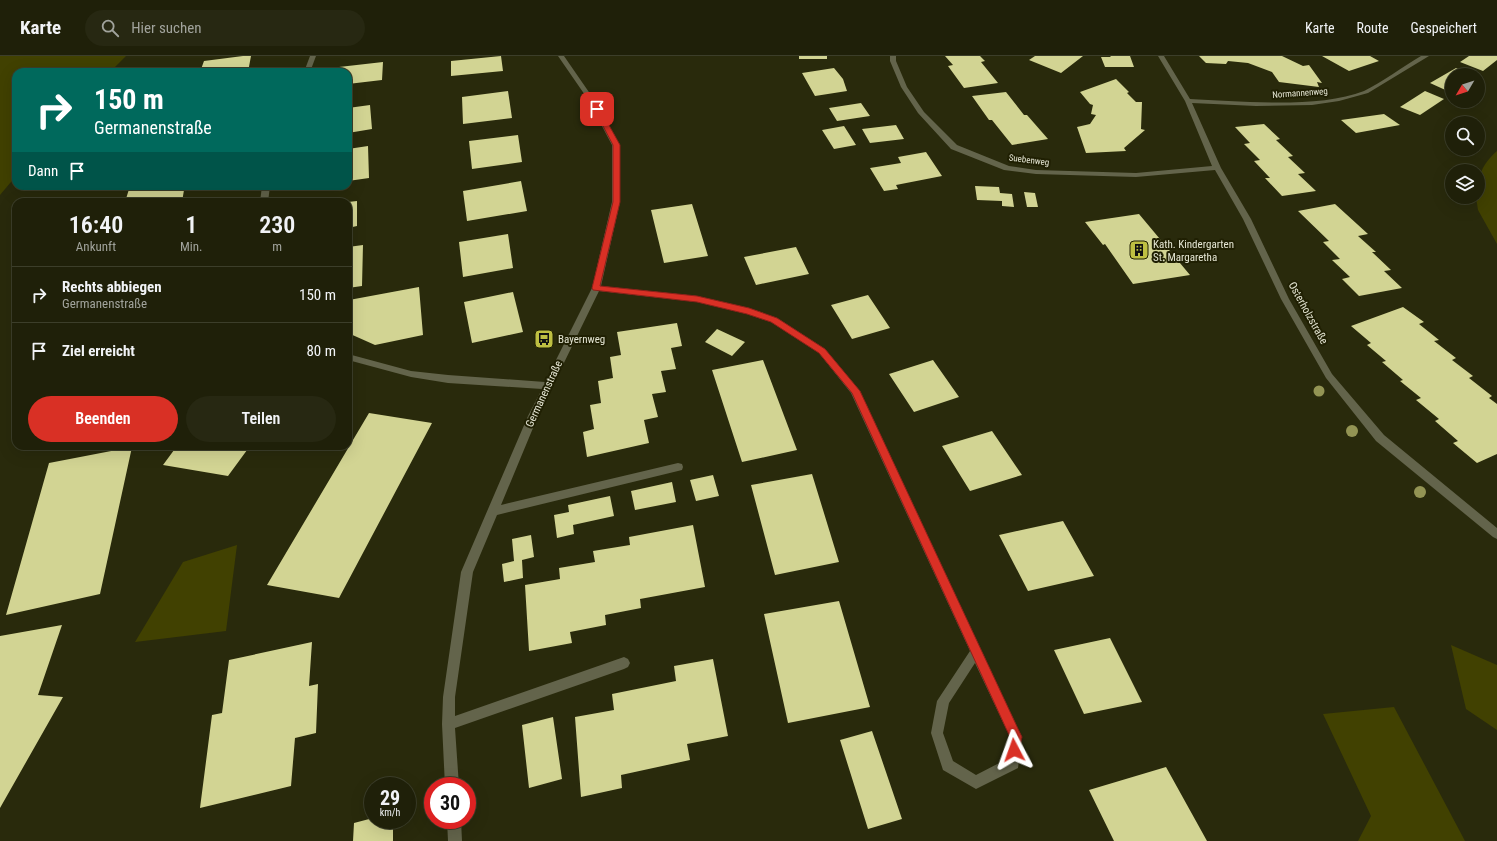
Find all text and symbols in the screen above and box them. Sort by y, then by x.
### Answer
search box [85,10,365,46]
text: Karte [20,16,61,39]
icon: search [99,17,121,39]
text: Hier suchen [131,19,202,37]
text: Karte [1305,20,1335,36]
text: Route [1357,20,1389,36]
text: Gespeichert [1411,20,1477,36]
north arrow [1445,68,1485,108]
map controls [1445,68,1485,204]
text: 150 m [94,83,164,116]
icon: right [28,84,80,136]
street label: Normannenweg [1272,86,1328,100]
pin [580,92,614,126]
icon: arrive [586,98,608,120]
button: search [1445,116,1485,156]
text: Germanenstraße [94,117,212,138]
street label: Suebenweg [1008,153,1050,167]
icon: arrive [66,160,88,182]
text: Dann [28,162,58,180]
button: layers [1445,164,1485,204]
text: 16:40 [69,211,123,239]
text: 1 [185,211,197,239]
text: 230 [259,211,295,239]
place label: Kath. Kindergarten St. Margaretha [1153,238,1234,264]
text: Ankunft [76,239,116,254]
text: Min. [180,239,202,254]
text: m [272,239,282,254]
building icon: Kath. Kindergarten St. Margaretha [1128,239,1150,261]
text: Rechts abbiegen [62,278,162,296]
street label: Osterholzstraße [1286,280,1330,346]
icon: right [28,284,50,306]
text: 150 m [299,286,336,304]
text: Germanenstraße [62,296,147,311]
bus stop icon: Bayernweg [533,328,555,350]
place label: Bayernweg [558,333,605,346]
icon: arrive [28,340,50,362]
text: Ziel erreicht [62,342,135,360]
text: 80 m [306,342,336,360]
street label: Germanenstraße [523,359,565,429]
button: Beenden [28,396,178,442]
button: Teilen [186,396,336,442]
position arrow [993,729,1035,771]
speed limit sign: 30 [424,777,476,829]
text: 29 [380,786,400,810]
text: km/h [380,807,400,818]

